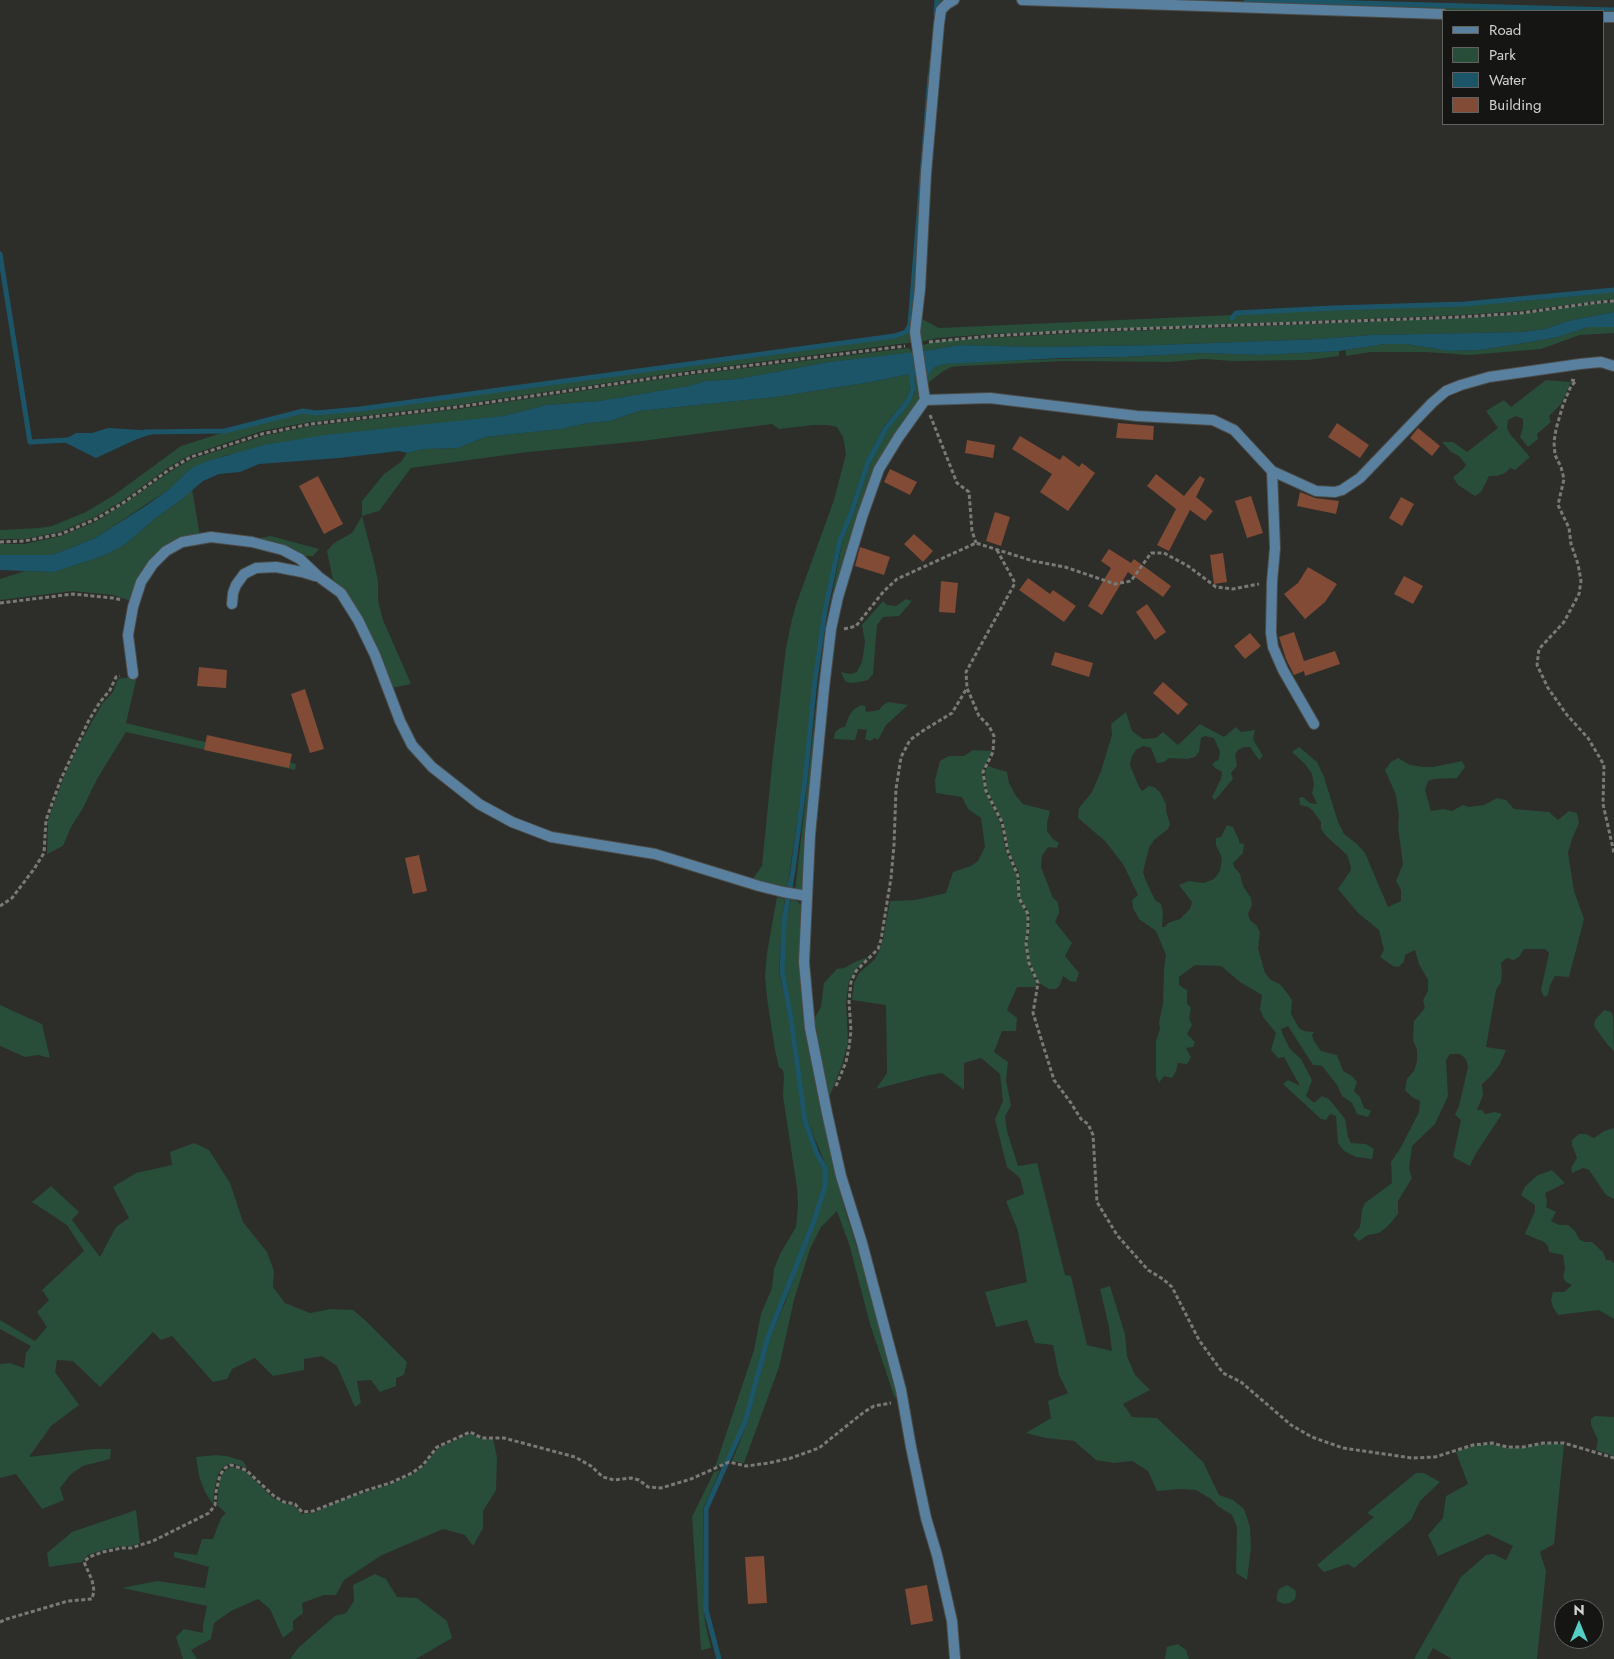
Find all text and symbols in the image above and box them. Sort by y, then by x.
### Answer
legend [1442,10,1604,125]
text: Road [1489,19,1521,41]
text: Park [1489,44,1516,66]
text: Water [1489,69,1526,91]
text: Building [1489,94,1541,116]
north arrow [1554,1599,1604,1649]
text: N [1573,1600,1585,1620]

